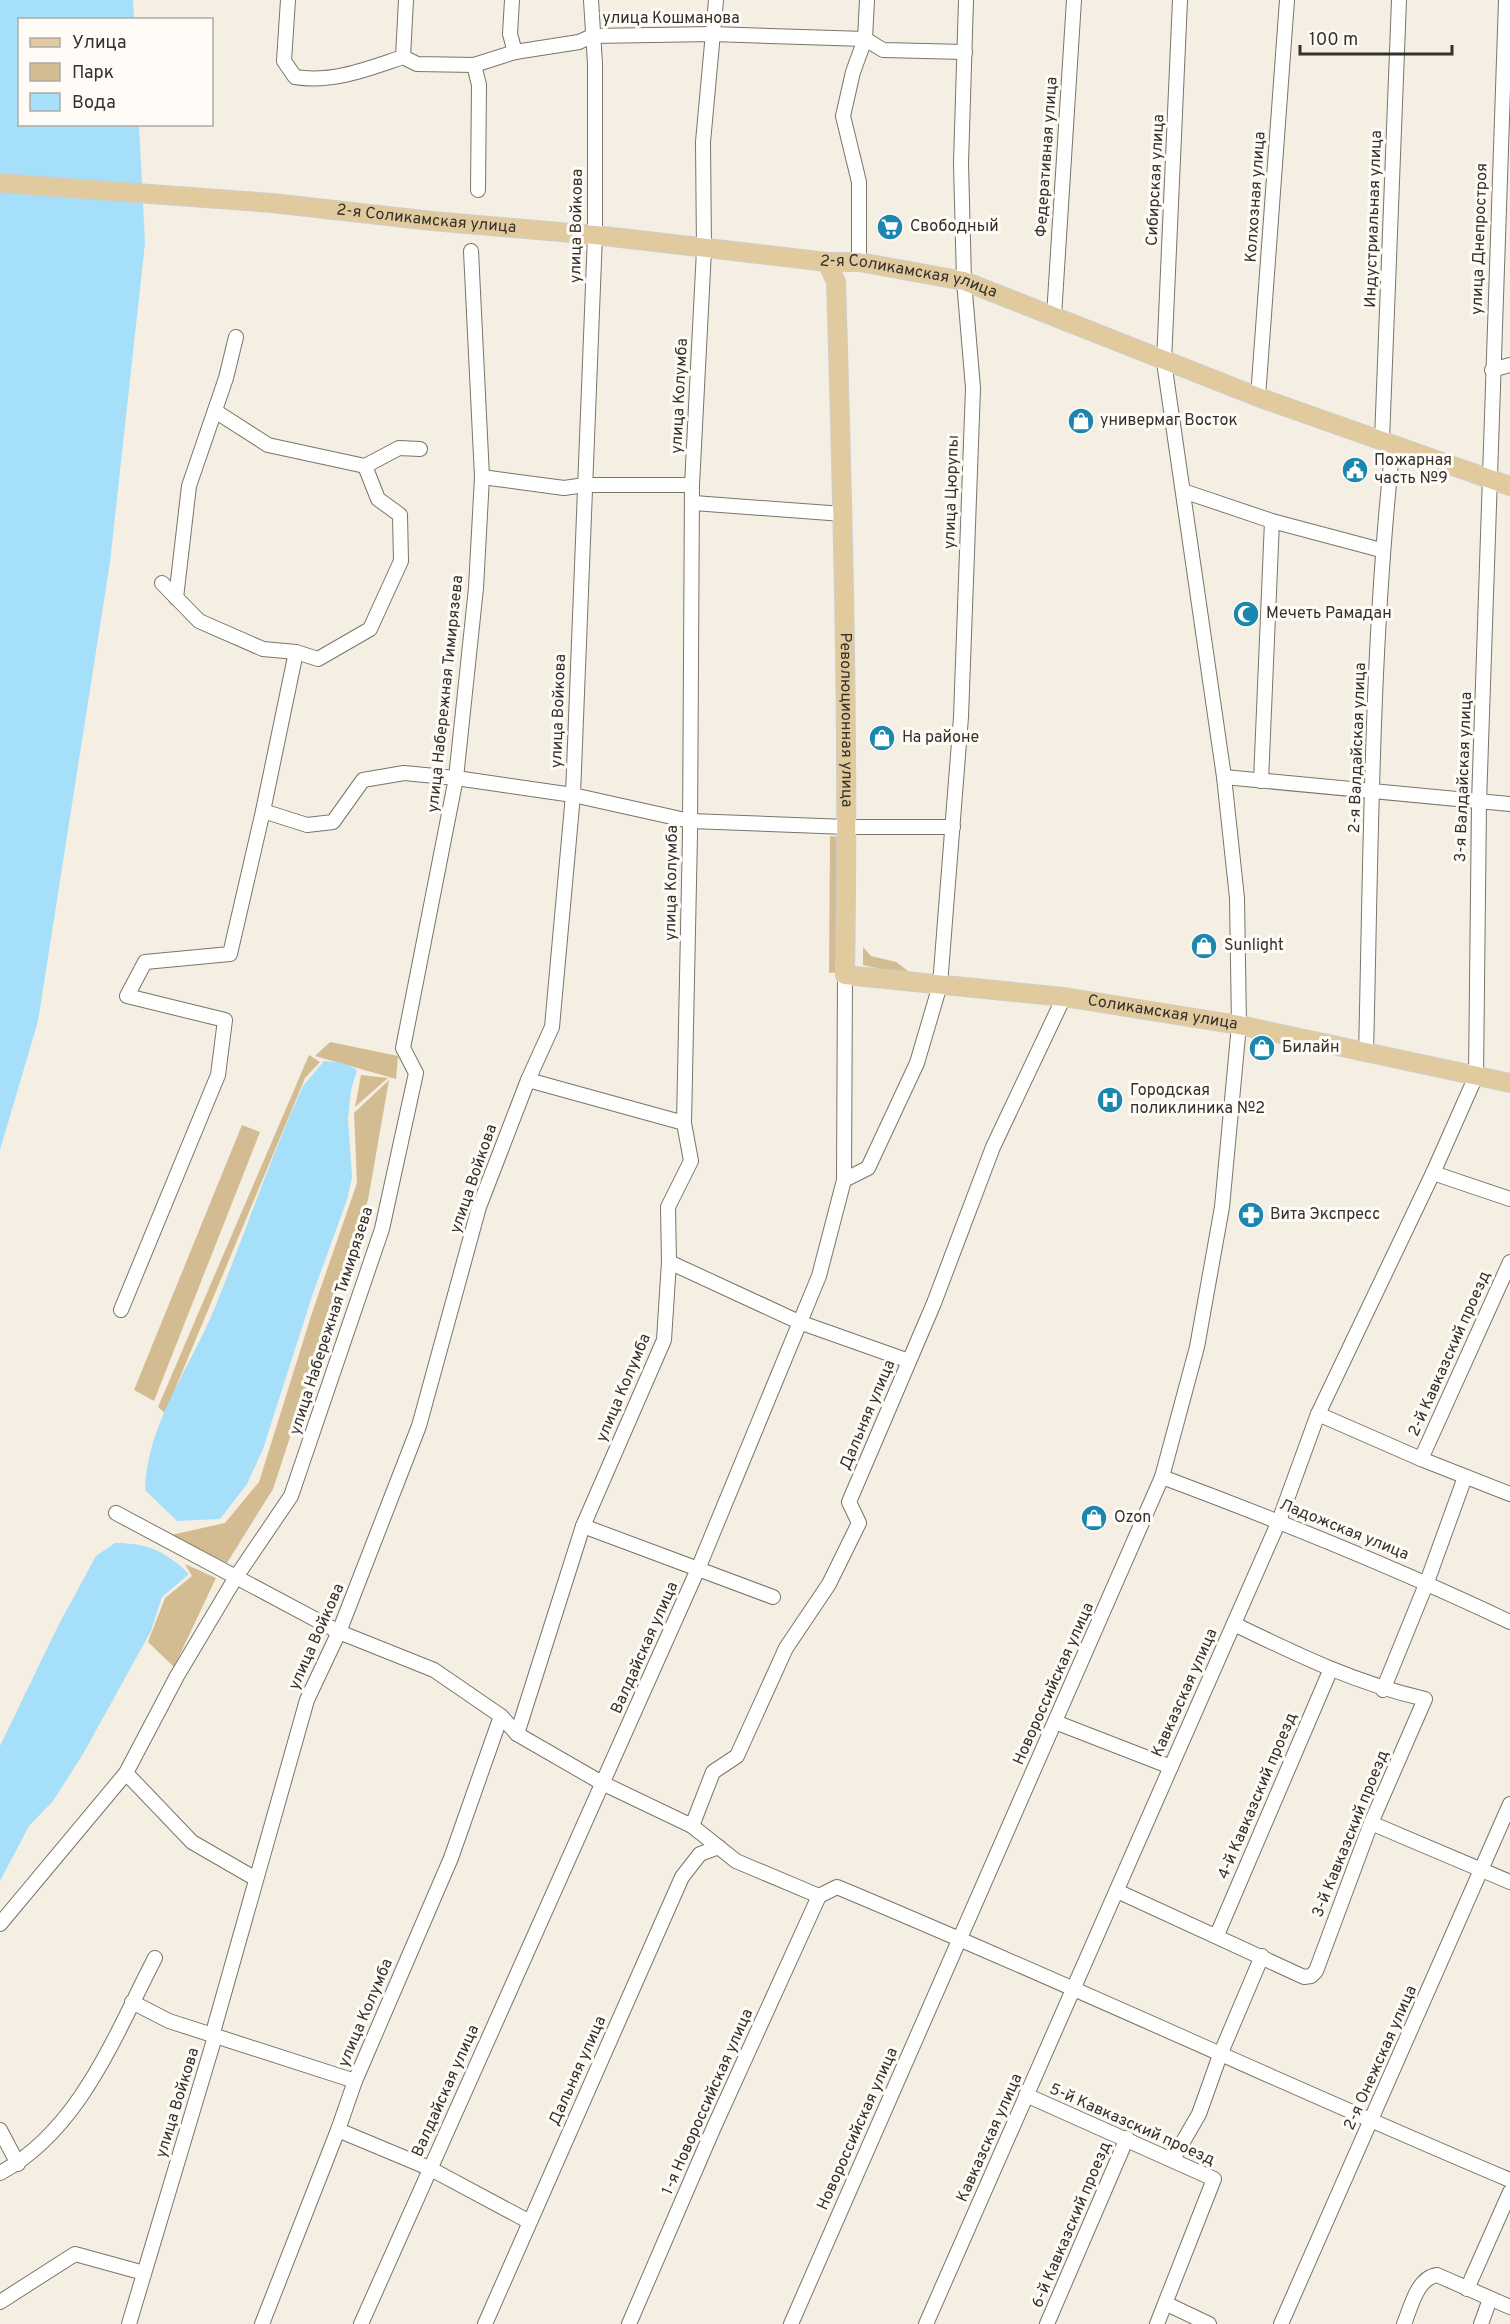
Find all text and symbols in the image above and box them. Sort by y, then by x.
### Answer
street label: улица Кошманова [602,9,740,29]
legend [18,18,213,126]
scale bar [1300,18,1452,56]
text: 100 m [1309,29,1358,52]
text: Улица [72,32,126,55]
text: Парк [72,62,114,85]
street label: Федеративная улица [1031,76,1063,238]
text: Вода [72,92,116,115]
street label: Сибирская улица [1143,114,1169,246]
street label: Индустриальная улица [1361,130,1387,308]
street label: Колхозная улица [1241,131,1271,263]
street label: улица Днепростроя [1467,163,1493,315]
street label: улица Войкова [566,169,588,283]
street label: 2-я Соликамская улица [335,200,517,238]
supermarket icon: Свободный [875,212,905,242]
place label: Свободный [910,217,999,237]
street label: 2-я Соликамская улица [819,251,1000,303]
street label: улица Колумба [667,338,693,454]
shop icon: универмаг Восток [1066,406,1096,436]
place label: универмаг Восток [1100,411,1238,431]
street label: улица Цюрупы [940,435,964,549]
place label: Пожарная часть №9 [1374,451,1452,489]
public building icon: Пожарная часть №9 [1340,455,1370,485]
street label: улица Набережная Тимирязева [424,574,468,814]
mosque icon: Мечеть Рамадан [1231,599,1261,629]
place label: Мечеть Рамадан [1266,604,1392,624]
street label: Революционная улица [835,632,856,808]
street label: улица Войкова [547,653,571,769]
street label: 2-я Валдайская улица [1345,662,1371,834]
street label: 3-я Валдайская улица [1451,691,1477,863]
shop icon: На районе [867,723,897,753]
place label: На районе [902,728,979,748]
street label: улица Колумба [661,825,683,941]
shop icon: Sunlight [1189,931,1219,961]
place label: Sunlight [1224,936,1284,956]
street label: Соликамская улица [1086,991,1239,1035]
shop icon: Билайн [1247,1033,1277,1063]
place label: Билайн [1282,1038,1339,1058]
place label: Городская поликлиника №2 [1130,1081,1265,1119]
hospital icon: Городская поликлиника №2 [1095,1085,1125,1115]
street label: улица Войкова [446,1122,502,1236]
pharmacy icon: Вита Экспресс [1236,1200,1266,1230]
street label: улица Набережная Тимирязева [286,1204,378,1438]
place label: Вита Экспресс [1270,1205,1380,1225]
street label: 2-й Кавказский проезд [1404,1268,1496,1440]
street label: улица Колумба [592,1331,656,1445]
street label: Дальняя улица [836,1357,900,1473]
street label: Ладожская улица [1276,1495,1412,1565]
shop icon: Ozon [1079,1503,1109,1533]
place label: Ozon [1114,1508,1151,1528]
street label: Валдайская улица [607,1579,683,1717]
street label: улица Войкова [285,1581,349,1693]
street label: Новороссийская улица [1009,1600,1099,1768]
street label: Кавказская улица [1148,1626,1222,1760]
street label: 4-й Кавказский проезд [1214,1710,1302,1882]
street label: 3-й Кавказский проезд [1308,1747,1394,1921]
street label: улица Колумба [334,1956,398,2070]
street label: 2-я Онежская улица [1340,1983,1422,2133]
street label: 1-я Новороссийская улица [658,2006,758,2198]
street label: Дальняя улица [545,2013,611,2129]
street label: Валдайская улица [408,2022,484,2160]
street label: улица Войкова [152,2045,204,2161]
street label: Новороссийская улица [813,2045,903,2213]
street label: Кавказская улица [953,2071,1027,2205]
street label: 5-й Кавказский проезд [1046,2079,1218,2171]
street label: 6-й Кавказский проезд [1028,2139,1116,2311]

